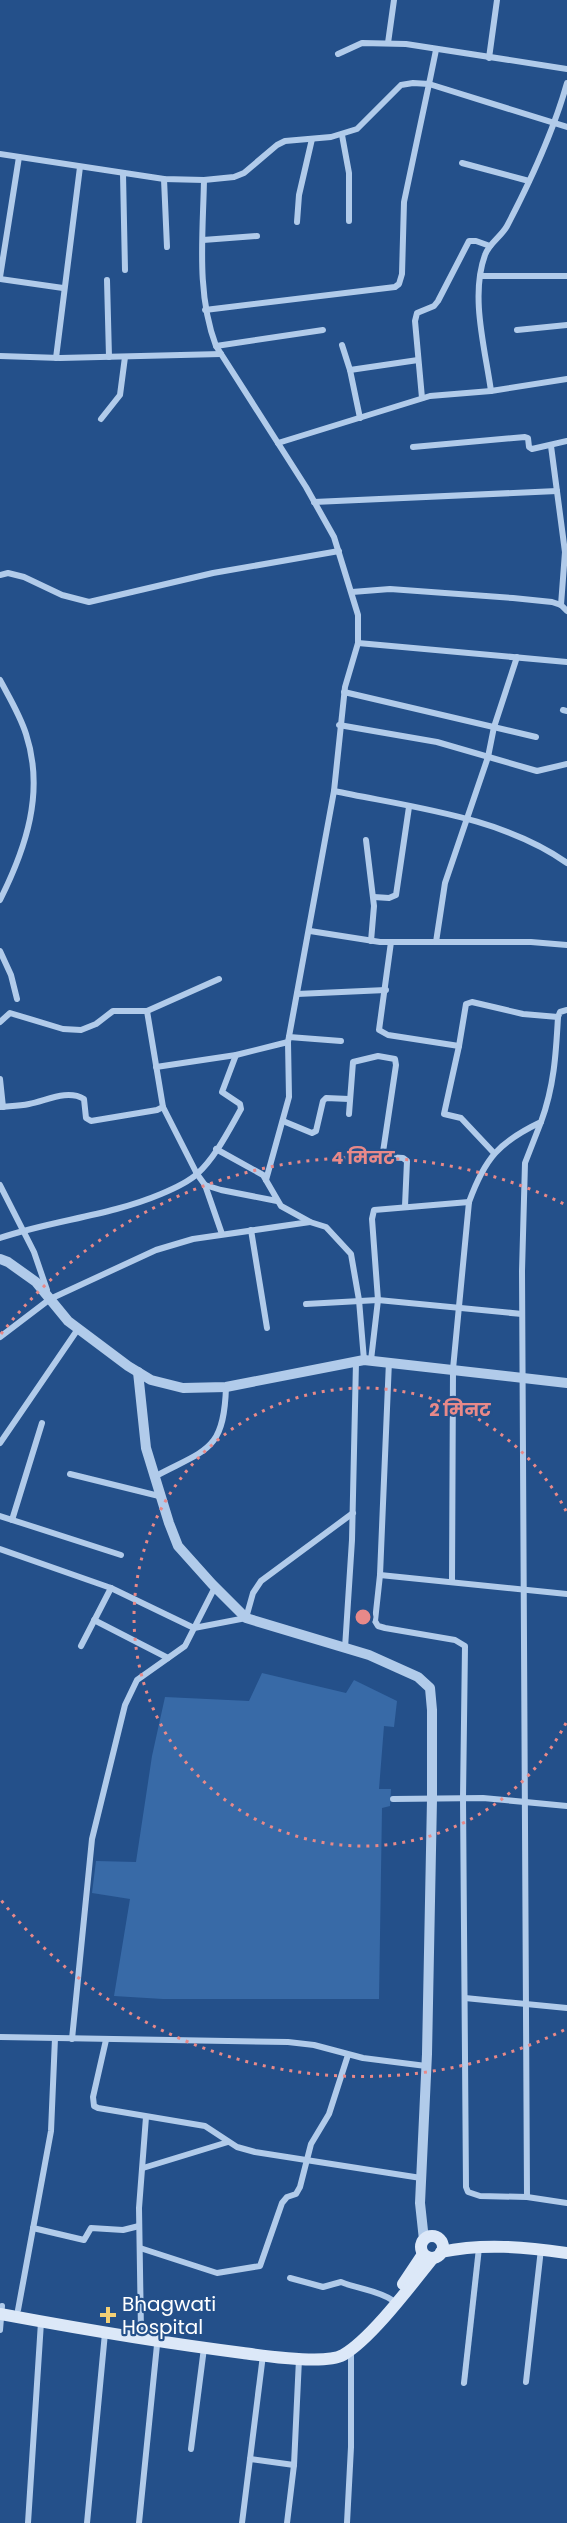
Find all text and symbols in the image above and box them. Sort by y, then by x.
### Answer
text: 4 मिनट [331,1145,395,1170]
text: 2 मिनट [429,1397,491,1422]
centre of rings [353,1607,373,1627]
place label: Bhagwati Hospital [122,2290,216,2341]
marker: Bhagwati Hospital [99,2306,117,2324]

